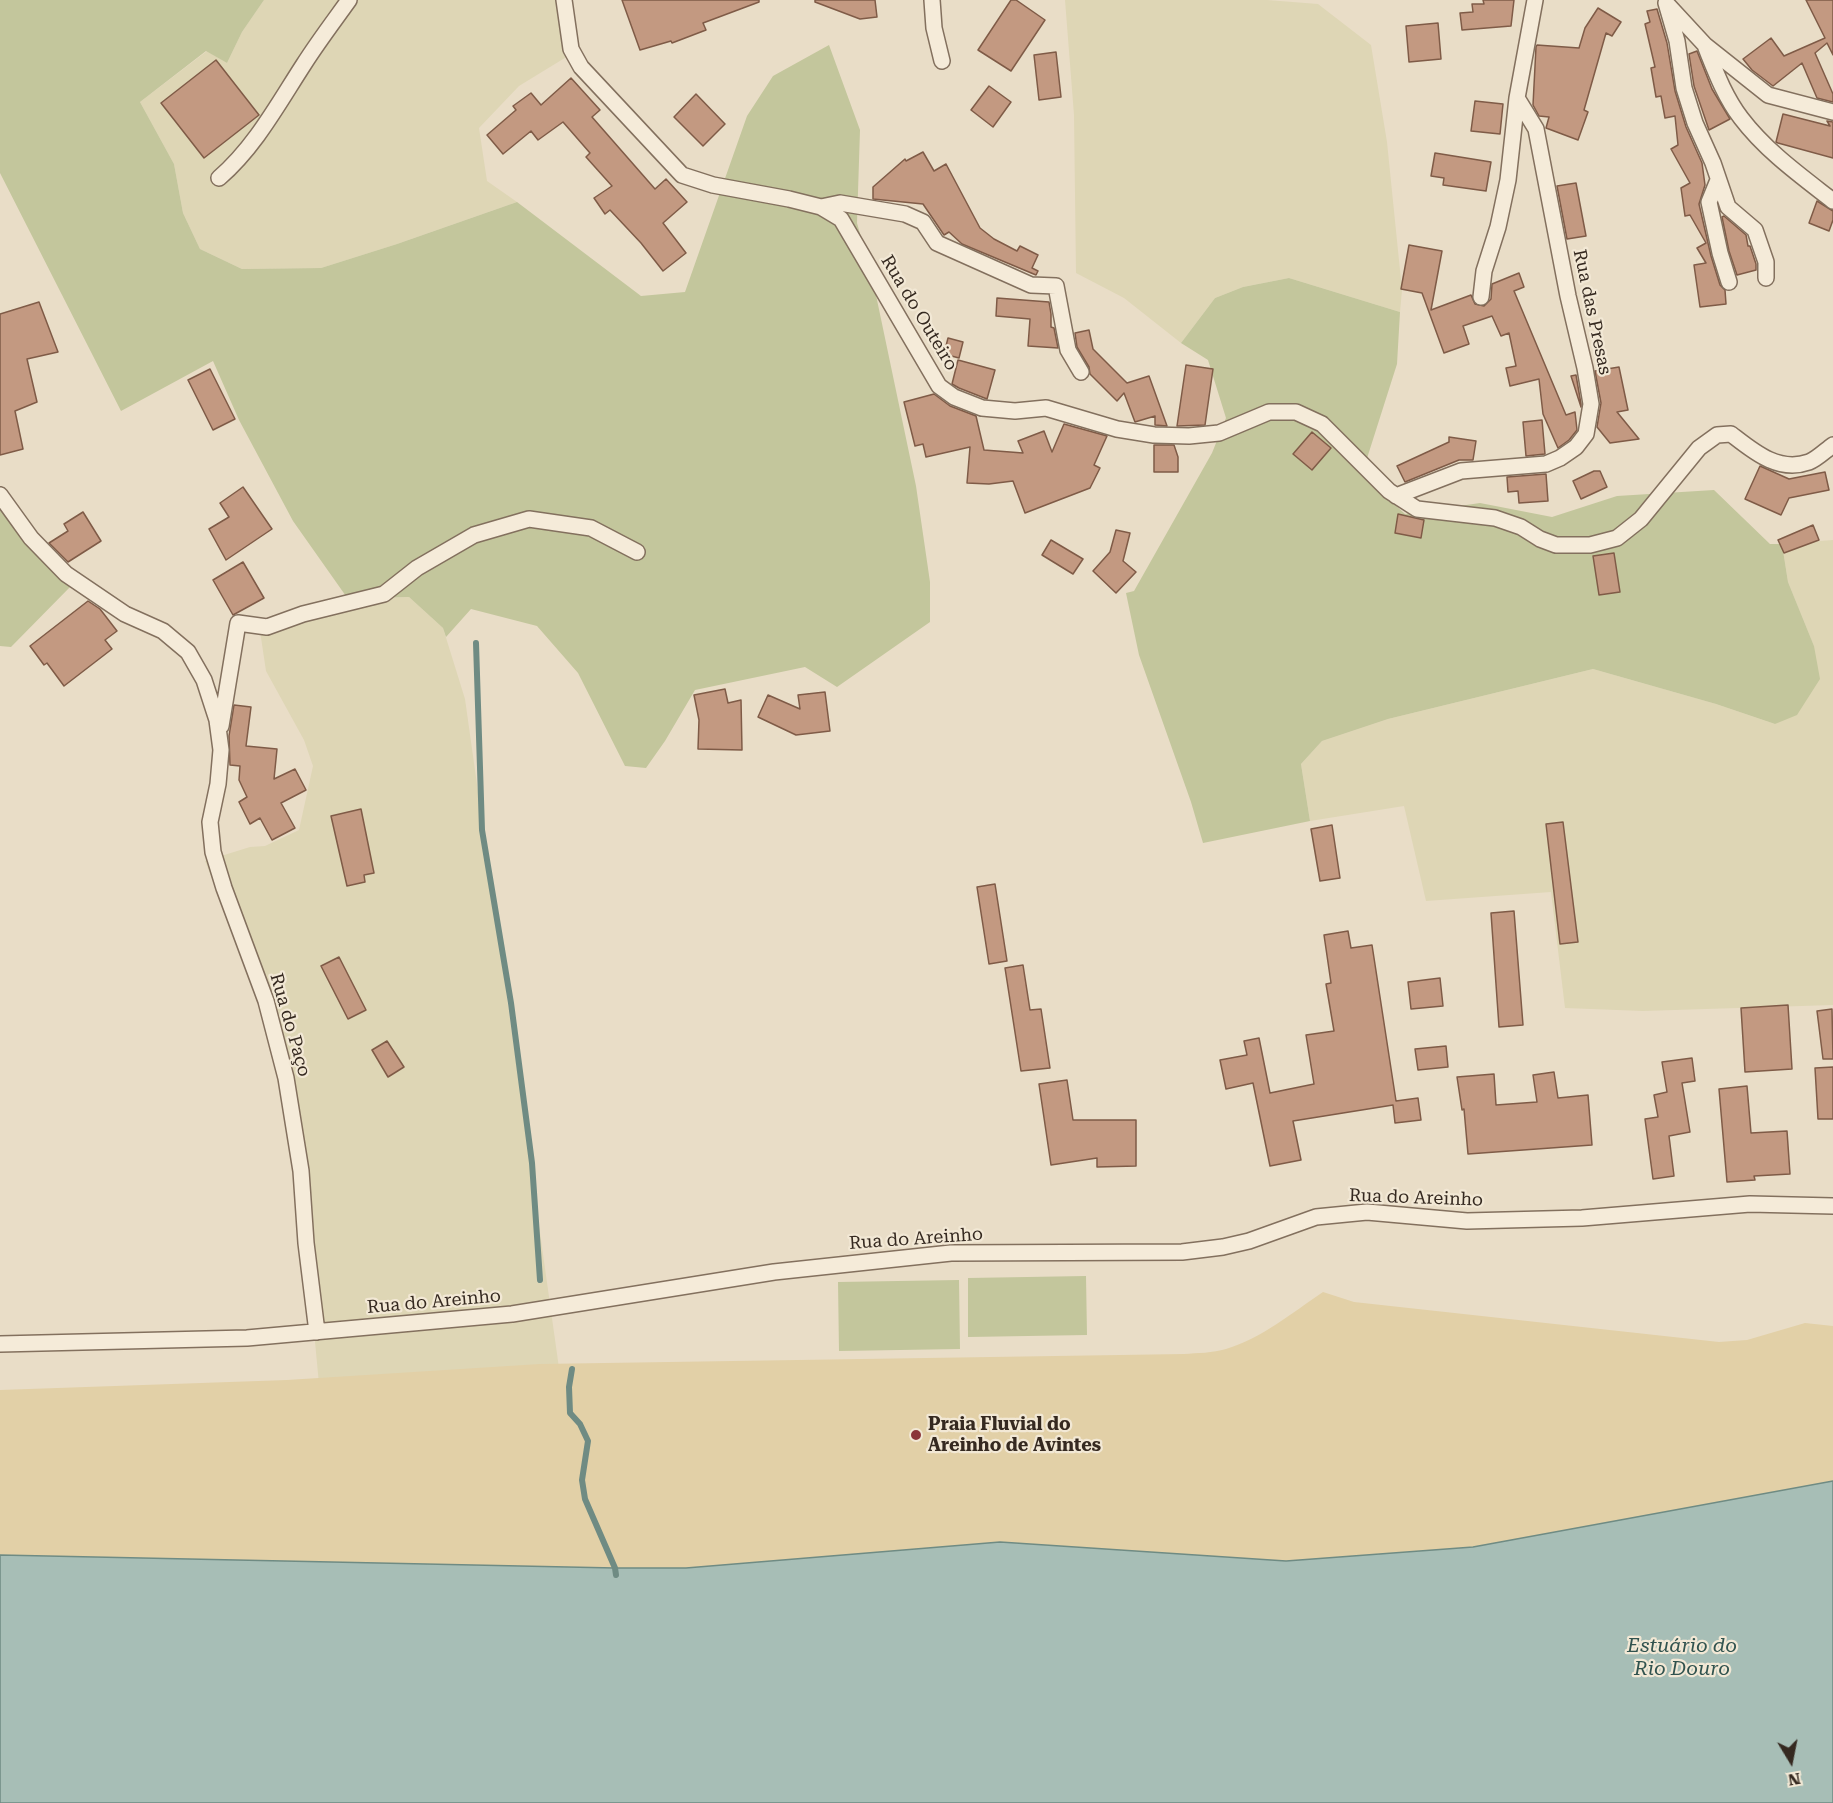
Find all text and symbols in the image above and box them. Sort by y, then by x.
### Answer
street label: Rua das Presas [1568,247,1616,377]
street label: Rua do Outeiro [876,251,962,375]
street label: Rua do Paço [265,971,315,1079]
street label: Rua do Areinho [1349,1185,1483,1211]
street label: Rua do Areinho [848,1224,984,1254]
street label: Rua do Areinho [366,1285,502,1319]
place label: Praia Fluvial do Areinho de Avintes [928,1414,1101,1456]
marker: Praia Fluvial do Areinho de Avintes [909,1428,923,1442]
water label: Estuário do Rio Douro [1627,1634,1737,1681]
north arrow [1761,1731,1821,1791]
text: N [1787,1769,1802,1790]

